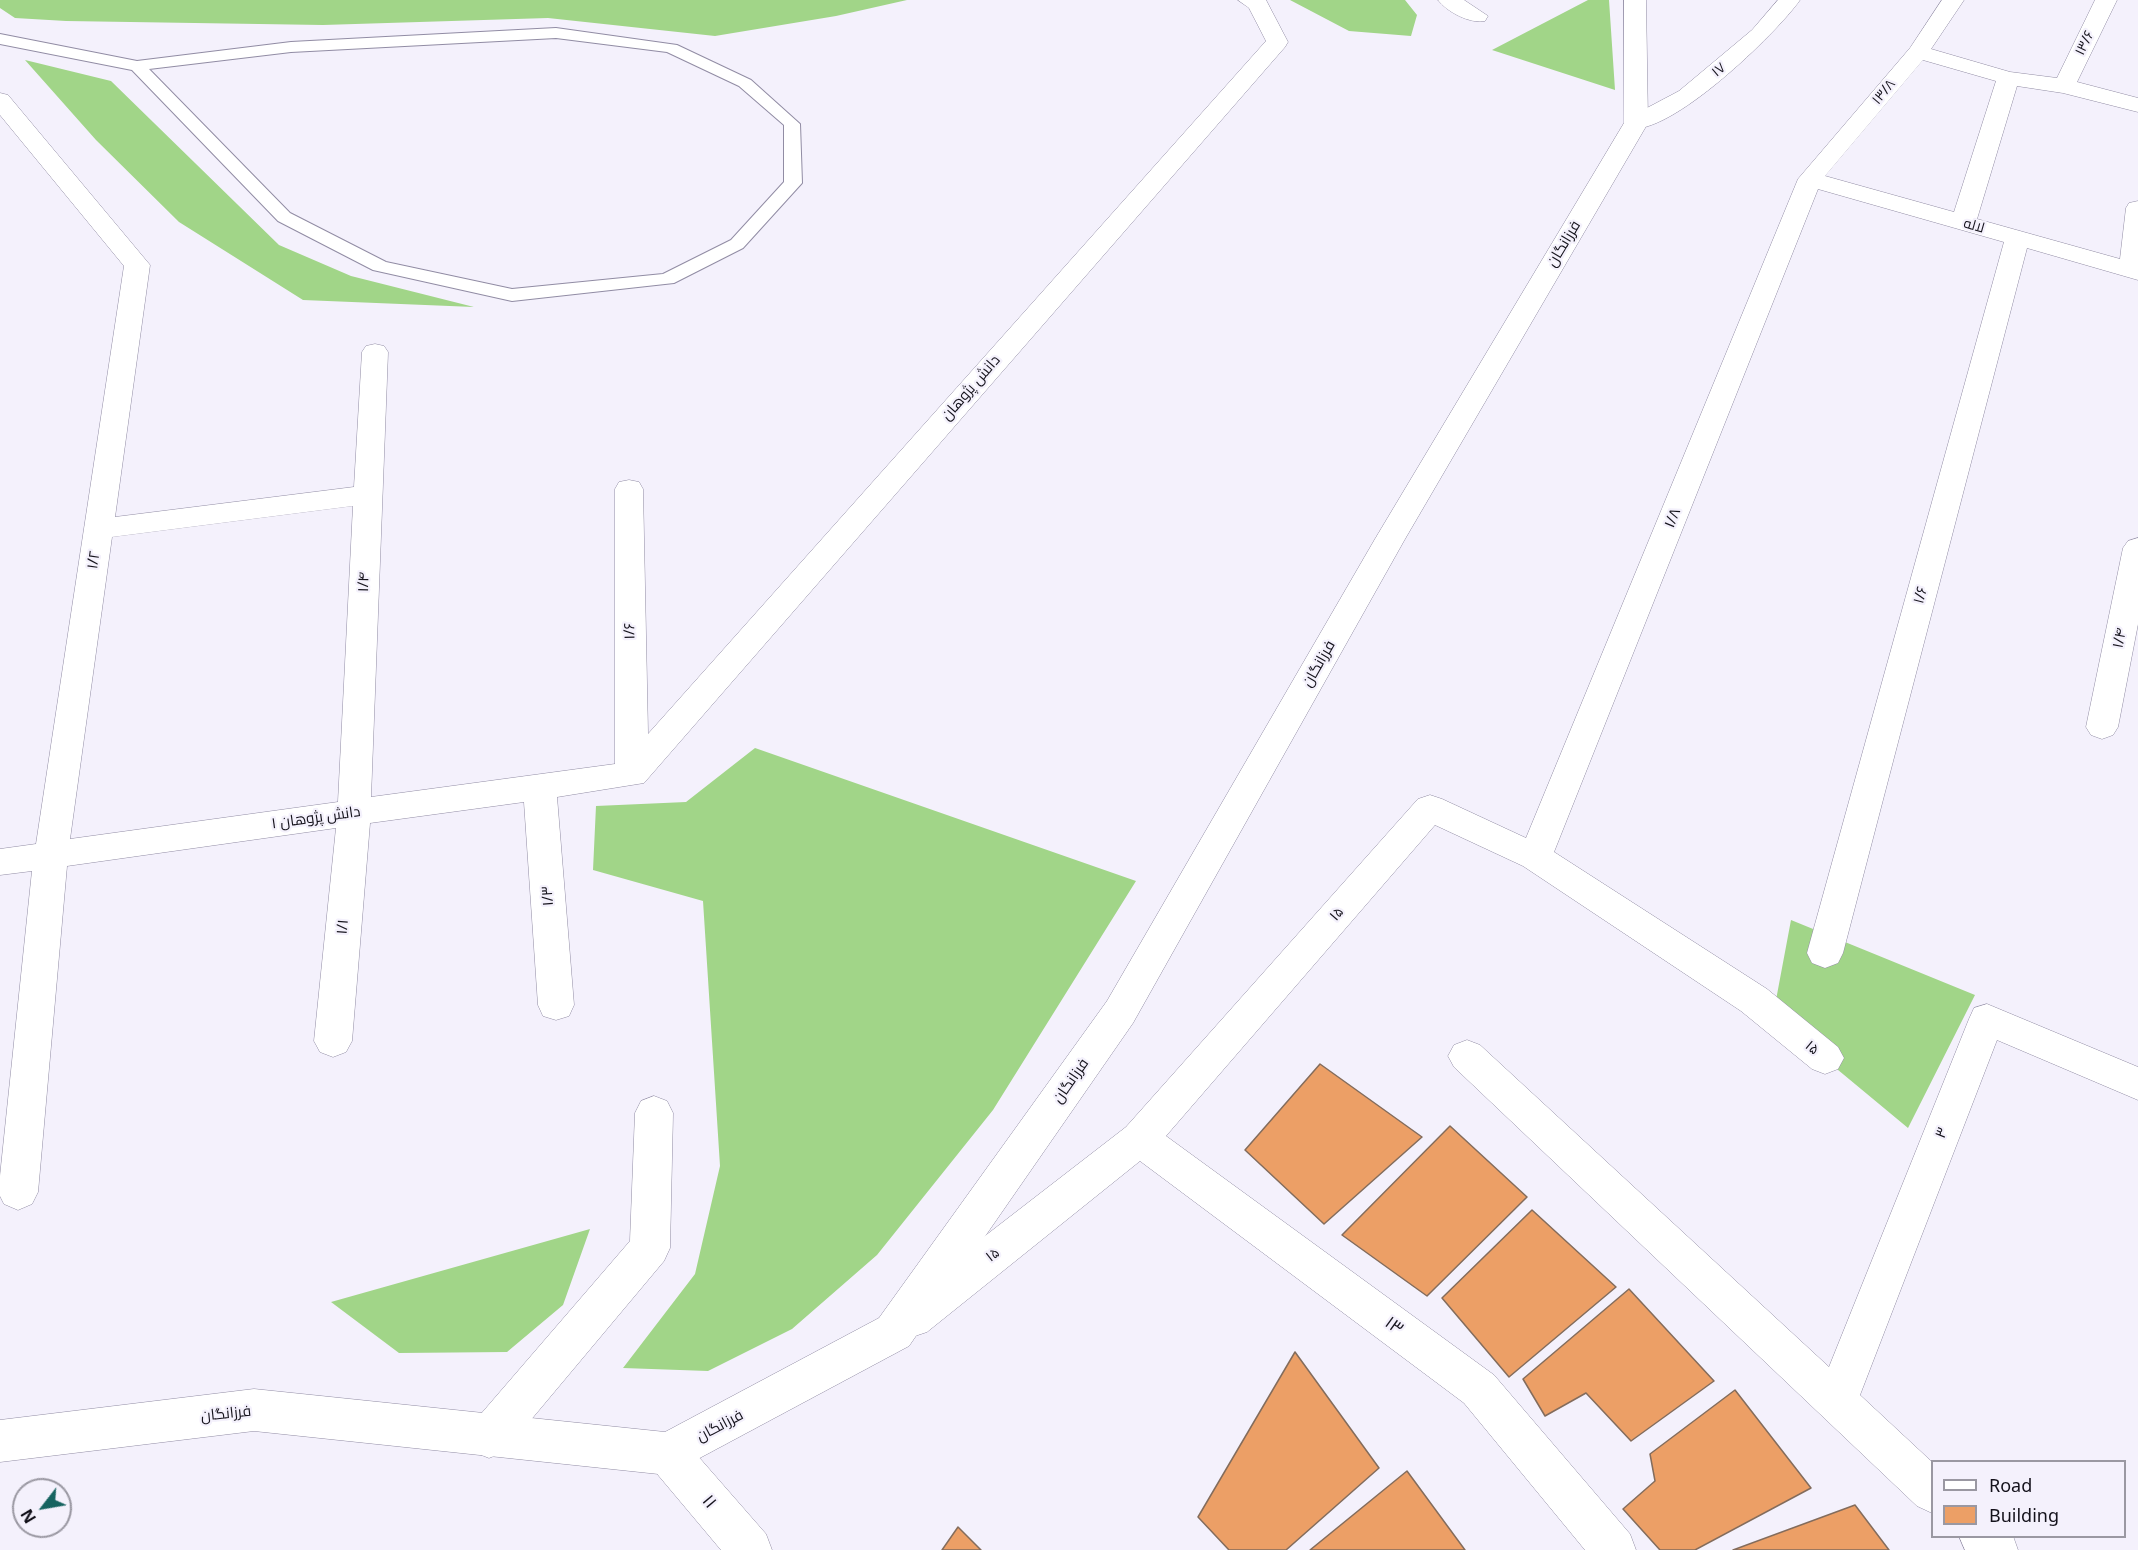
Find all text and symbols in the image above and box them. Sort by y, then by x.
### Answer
street label: ۱۳/۶ [2072,28,2098,58]
street label: ۱۷ [1709,59,1729,81]
street label: ۱۳/۸ [1869,76,1899,108]
street label: لاله [1962,215,1986,237]
street label: فرزانگان [1543,218,1585,270]
street label: دانش پژوهان [938,352,1004,424]
street label: ۱/۸ [1661,506,1685,530]
street label: ۱/۲ [84,550,104,570]
street label: ۱/۴ [355,572,373,592]
street label: ۱/۶ [1910,584,1932,606]
street label: ۱/۶ [621,622,639,640]
street label: ۱/۴ [2109,626,2131,650]
street label: فرزانگان [1299,638,1339,690]
street label: دانش پژوهان ۱ [270,803,362,833]
street label: ۱/۳ [538,885,558,907]
street label: ۱۵ [1326,903,1348,925]
street label: ۱/۱ [333,919,353,935]
street label: ۱۵ [1801,1037,1823,1059]
street label: فرزانگان [1049,1055,1093,1107]
street label: ۳ [1932,1125,1952,1141]
street label: ۱۵ [982,1244,1004,1266]
street label: ۱۳ [1380,1312,1408,1340]
street label: فرزانگان [200,1402,252,1426]
street label: فرزانگان [693,1406,747,1446]
legend [1931,1460,2126,1538]
text: Road [1989,1473,2032,1497]
north arrow [12,1478,72,1538]
street label: ۱۱ [697,1491,721,1513]
text: Building [1989,1503,2059,1527]
text: N [16,1505,41,1527]

